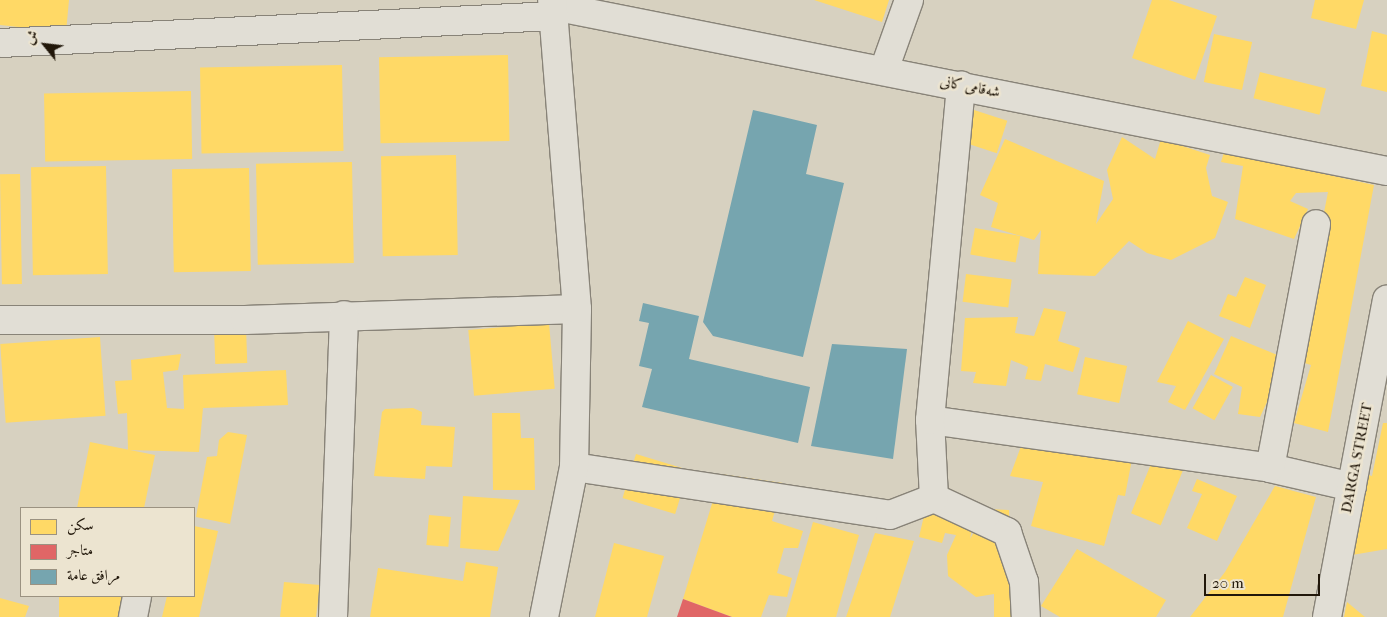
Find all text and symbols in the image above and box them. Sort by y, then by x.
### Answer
north arrow [20,20,70,70]
text: ش [21,27,42,48]
street label: شەقامی کانی [938,72,1002,102]
street label: DARGA STREET [1337,401,1377,515]
legend [20,507,195,597]
text: سكن [67,516,94,534]
text: متاجر [67,541,93,559]
scale bar [1207,564,1323,596]
text: مرافق عامة [67,566,120,584]
text: 20 m [1212,574,1244,592]

